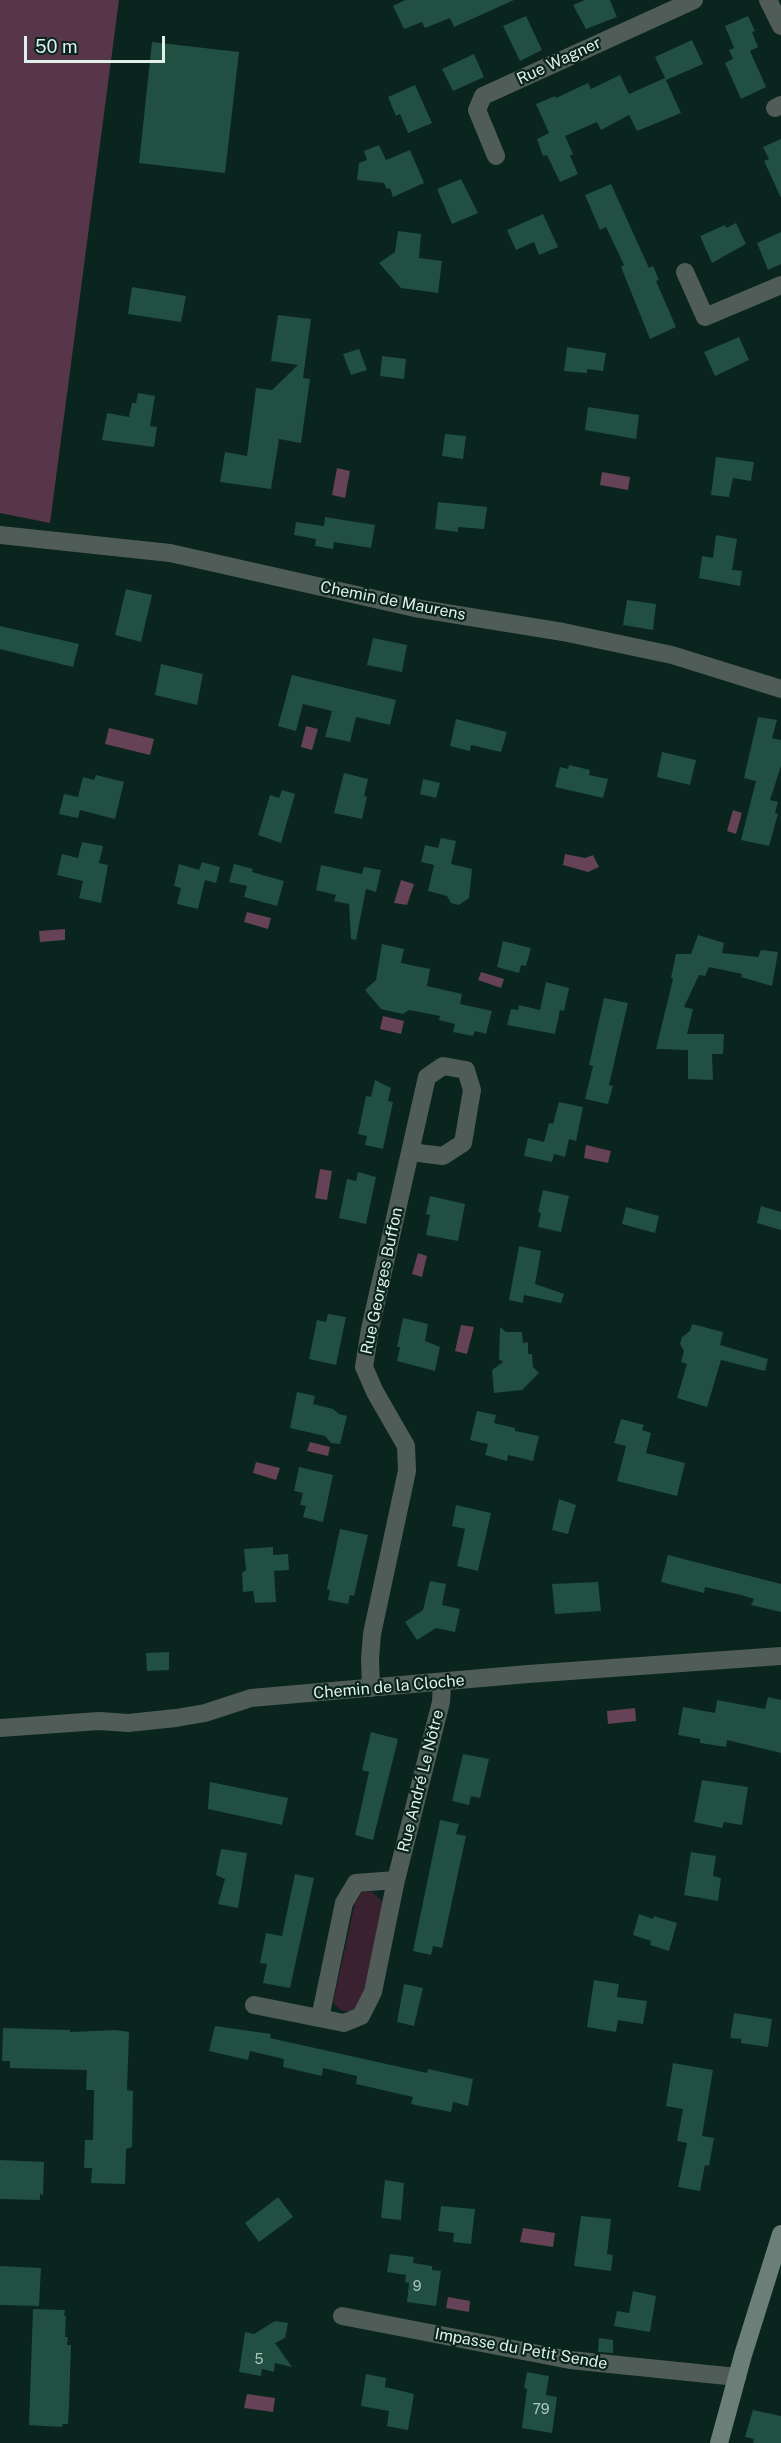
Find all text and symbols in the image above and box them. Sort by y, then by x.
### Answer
scale bar [27,24,168,62]
street label: Rue Wagner [514,33,604,89]
text: 50 m [35,36,78,57]
street label: Chemin de Maurens [319,577,467,625]
street label: Rue Georges Buffon [357,1206,407,1356]
street label: Chemin de la Cloche [313,1671,465,1703]
street label: Rue André Le Nôtre [394,1708,448,1854]
house number: 9 [413,2279,421,2295]
street label: Impasse du Petit Sende [433,2324,609,2374]
house number: 5 [255,2352,263,2368]
house number: 79 [533,2402,549,2418]

